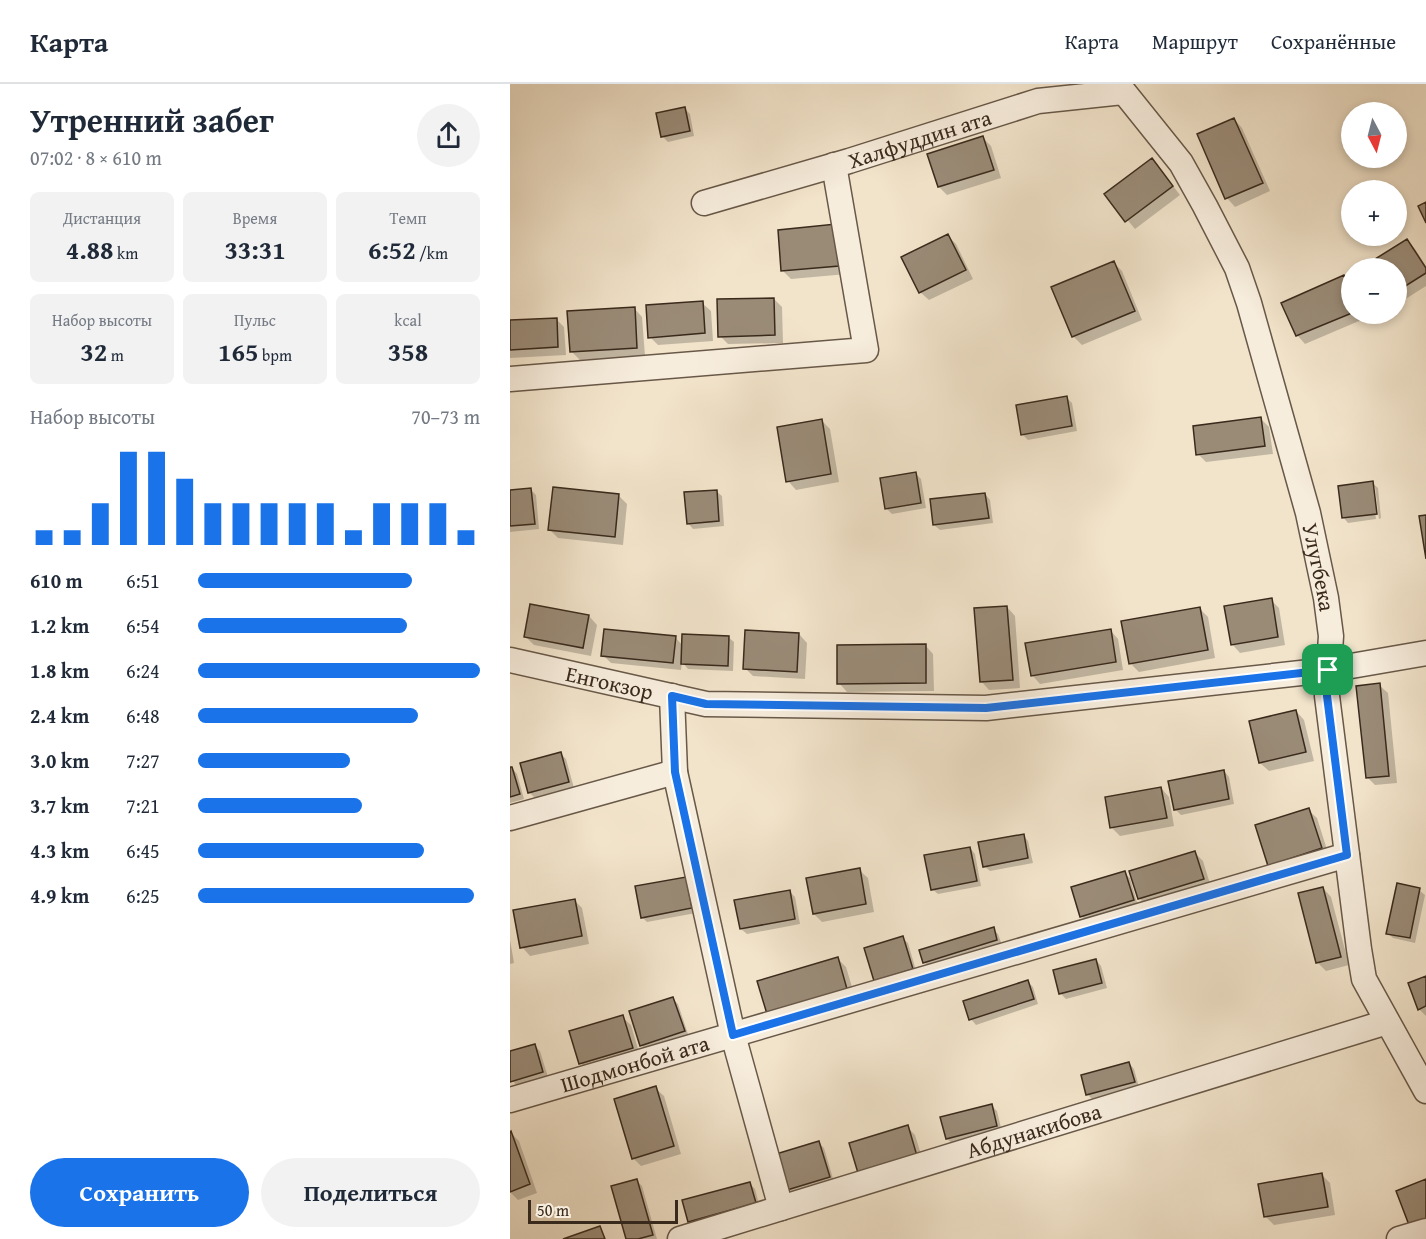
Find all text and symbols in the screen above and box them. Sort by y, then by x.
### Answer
text: Карта [30,21,108,62]
text: Карта [1065,26,1119,57]
text: Маршрут [1152,26,1238,57]
text: Сохранённые [1271,26,1396,57]
text: Утренний забег [30,96,274,144]
street label: Халфуддин ата [844,101,996,176]
north arrow [1341,102,1407,168]
map controls [1341,102,1407,324]
button: share [417,104,480,167]
text: 07:02 · 8 × 610 m [30,143,162,172]
button: + [1341,180,1407,246]
text: Дистанция [63,206,141,230]
text: Время [233,206,277,230]
text: Темп [390,206,426,230]
text: 4.88 [66,230,114,269]
text: 33:31 [224,230,286,269]
text: 6:52 [368,230,416,269]
text: km [114,241,138,265]
text: /km [416,241,448,265]
button: − [1341,258,1407,324]
text: Набор высоты [52,308,152,332]
text: Пульс [234,308,276,332]
text: kcal [394,308,422,332]
text: 32 [80,332,107,371]
text: 165 [218,332,258,371]
text: 358 [388,332,428,371]
text: m [107,343,124,367]
text: bpm [258,343,292,367]
text: Набор высоты [30,402,155,431]
text: 70–73 m [411,402,480,431]
street label: Улугбека [1295,520,1344,614]
text: 610 m [30,566,83,595]
text: 6:51 [126,566,160,595]
text: 1.2 km [30,611,89,640]
text: 6:54 [126,611,160,640]
pin [1302,644,1353,695]
icon: arrive [1311,653,1344,686]
text: 1.8 km [30,656,89,685]
text: 6:24 [126,656,160,685]
street label: Енгокзор [563,657,656,708]
text: 2.4 km [30,701,89,730]
text: 6:48 [126,701,160,730]
text: 3.0 km [30,746,89,775]
text: 7:27 [126,746,160,775]
text: 3.7 km [30,791,89,820]
text: 7:21 [126,791,160,820]
text: 4.3 km [30,836,89,865]
text: 6:45 [126,836,160,865]
text: 4.9 km [30,881,89,910]
text: 6:25 [126,881,160,910]
street label: Шодмонбой ата [557,1026,713,1100]
street label: Абдунакибова [962,1095,1106,1166]
button: Сохранить [30,1158,249,1227]
button: Поделиться [261,1158,480,1227]
scale bar [528,1197,678,1224]
text: 50 m [537,1198,569,1222]

